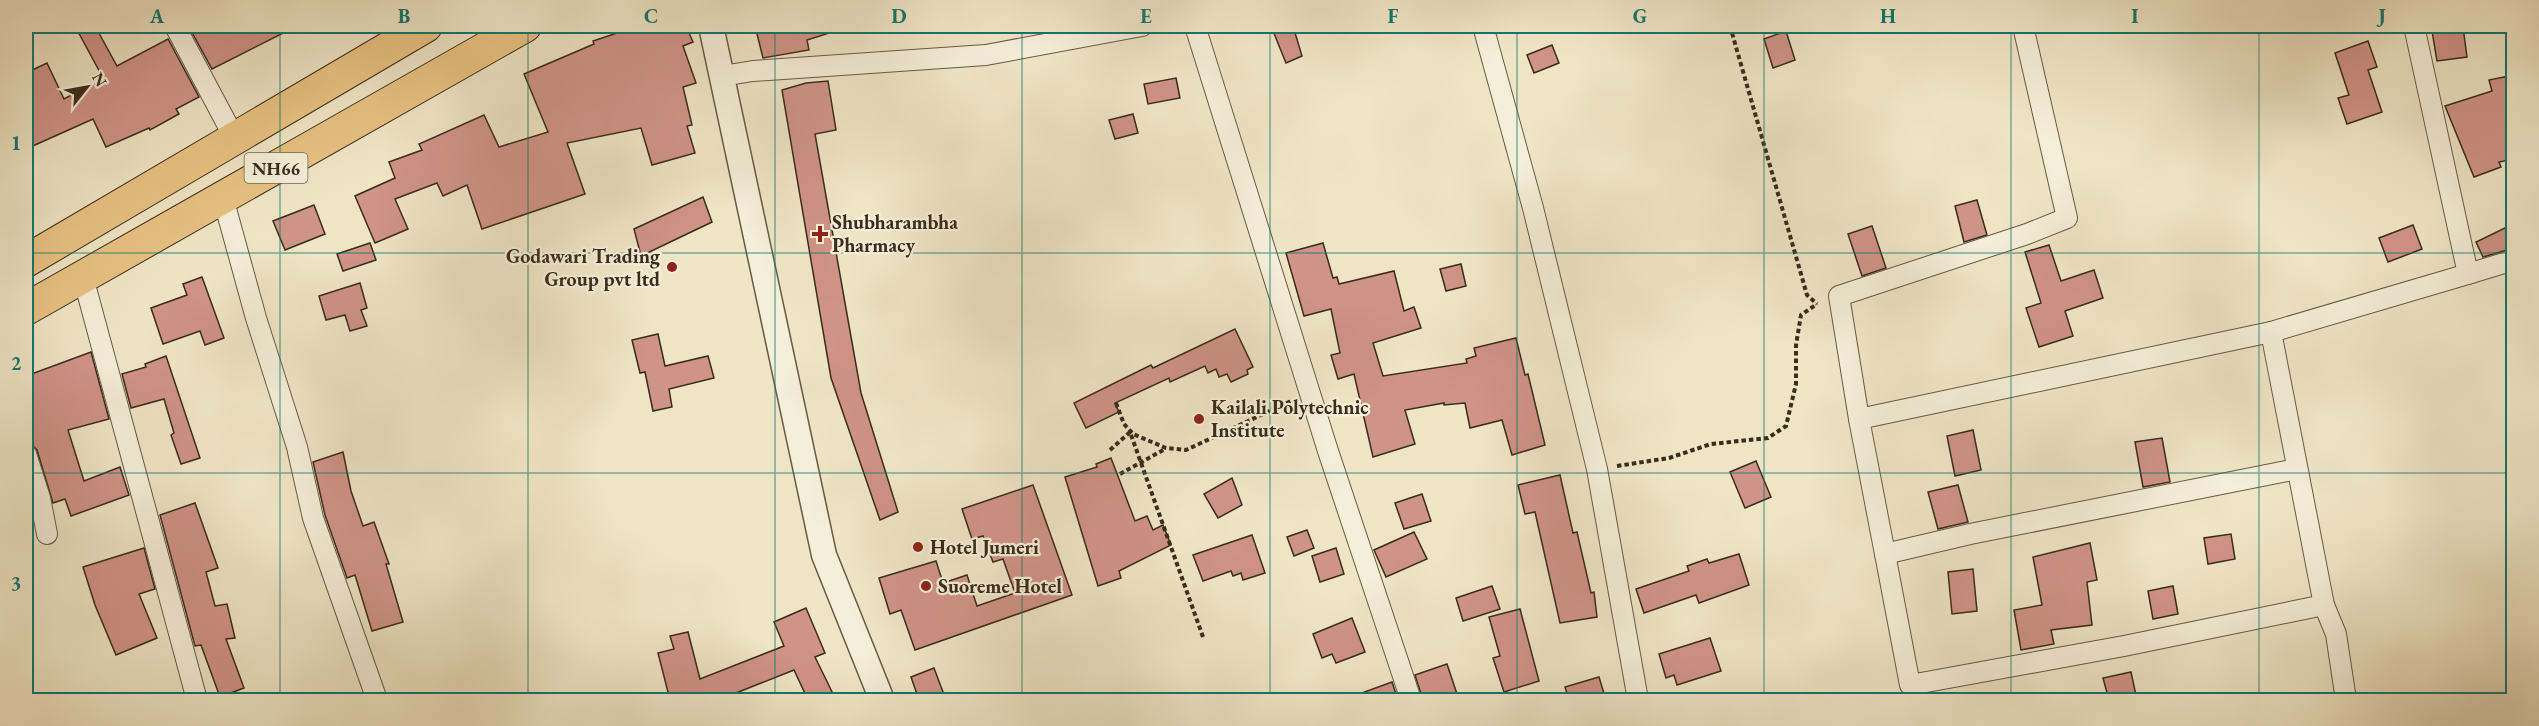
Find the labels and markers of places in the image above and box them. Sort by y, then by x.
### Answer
place label: Shubharambha Pharmacy [832,209,958,258]
marker: Shubharambha Pharmacy [813,227,827,241]
place label: Godawari Trading Group pvt ltd [506,243,661,292]
marker: Godawari Trading Group pvt ltd [665,260,679,274]
place label: Kailali Polytechnic Institute [1211,394,1369,443]
marker: Kailali Polytechnic Institute [1192,412,1206,426]
place label: Hotel Jumeri [930,534,1039,560]
marker: Hotel Jumeri [911,540,925,554]
place label: Suoreme Hotel [938,573,1062,599]
marker: Suoreme Hotel [919,579,933,593]

